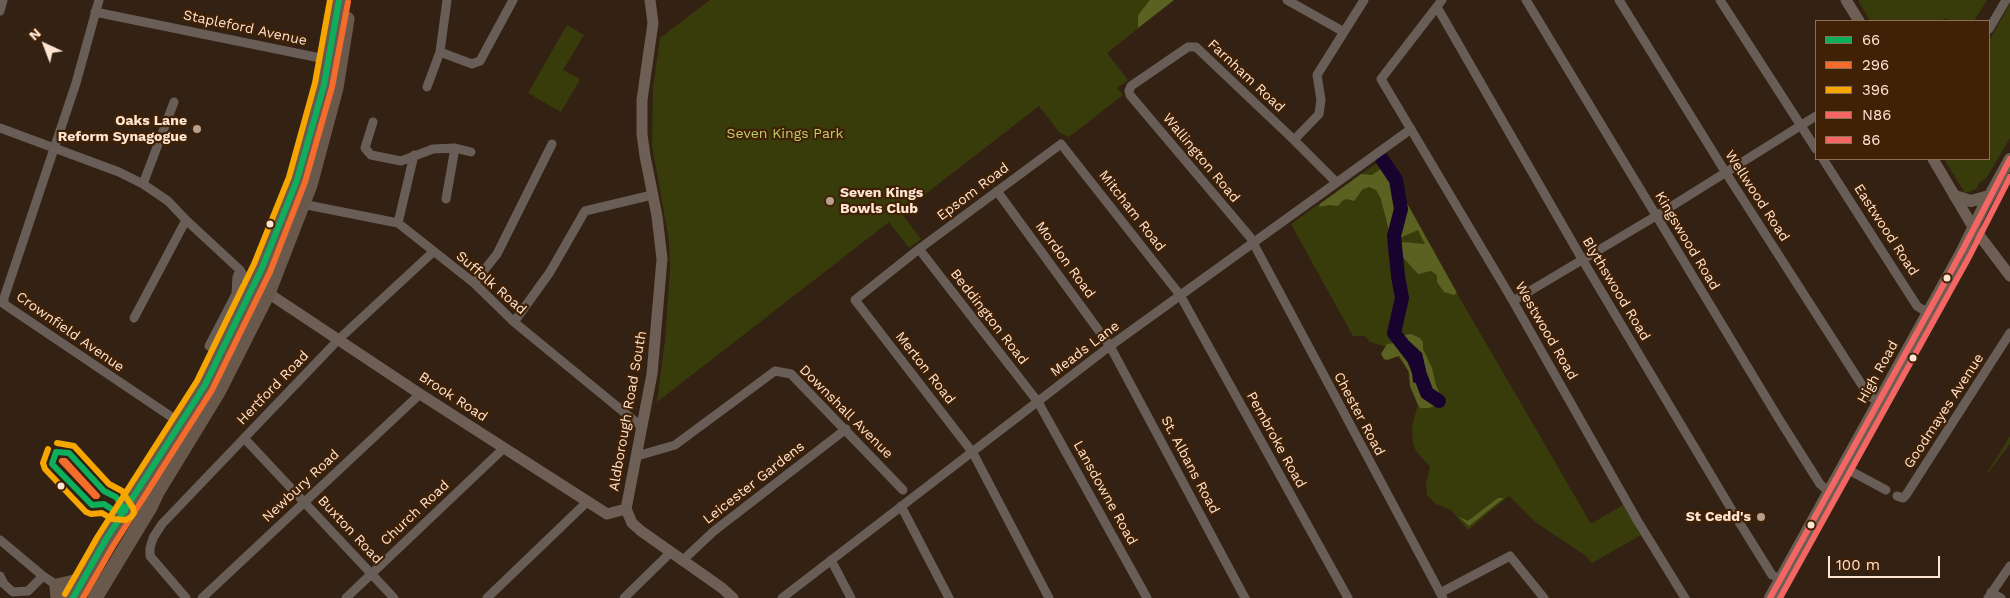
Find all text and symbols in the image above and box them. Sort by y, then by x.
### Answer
street label: Stapleford Avenue [182,7,308,49]
north arrow [20,20,70,70]
legend [1815,20,1990,160]
text: N [26,25,44,43]
text: 66 [1862,31,1880,49]
street label: Farnham Road [1204,36,1288,116]
text: 296 [1862,56,1889,74]
text: 396 [1862,81,1889,99]
text: N86 [1862,106,1891,124]
street label: Wallington Road [1159,110,1243,206]
place label: Oaks Lane Reform Synagogue [58,113,187,146]
marker: Oaks Lane Reform Synagogue [191,123,203,135]
park label: Seven Kings Park [727,126,843,142]
text: 86 [1862,131,1880,149]
street label: Wellwood Road [1721,147,1793,245]
street label: Epsom Road [934,159,1012,225]
street label: Mitcham Road [1095,167,1169,255]
street label: Eastwood Road [1850,181,1922,279]
place label: Seven Kings Bowls Club [840,185,923,218]
street label: Kingswood Road [1651,189,1723,293]
marker: Seven Kings Bowls Club [824,195,836,207]
street label: Mordon Road [1032,218,1098,302]
unlabelled marker [265,219,275,229]
street label: Blythswood Road [1578,234,1654,344]
street label: Suffolk Road [452,248,530,318]
street label: Beddington Road [947,266,1031,368]
unlabelled marker [1942,273,1952,283]
street label: Westwood Road [1511,279,1581,383]
street label: Crownfield Avenue [13,288,127,376]
street label: Meads Lane [1047,318,1123,380]
street label: Merton Road [892,329,958,407]
street label: Aldborough Road South [606,330,650,492]
street label: High Road [1854,338,1902,406]
street label: Hertford Road [234,348,312,428]
street label: Goodmayes Avenue [1901,350,1987,472]
unlabelled marker [1908,353,1918,363]
street label: Downshall Avenue [796,362,896,462]
street label: Brook Road [416,369,490,425]
street label: Chester Road [1330,369,1388,459]
street label: Pembroke Road [1243,389,1309,491]
street label: St. Albans Road [1157,413,1223,517]
street label: Leicester Gardens [700,438,808,528]
street label: Lansdowne Road [1069,438,1141,548]
street label: Newbury Road [259,446,343,526]
street label: Church Road [377,477,453,549]
unlabelled marker [56,481,66,491]
street label: Buxton Road [314,492,386,568]
place label: St Cedd's [1686,509,1751,525]
marker: St Cedd's [1755,511,1767,523]
unlabelled marker [1806,520,1816,530]
scale bar [1830,546,1942,578]
text: 100 m [1836,556,1880,574]

